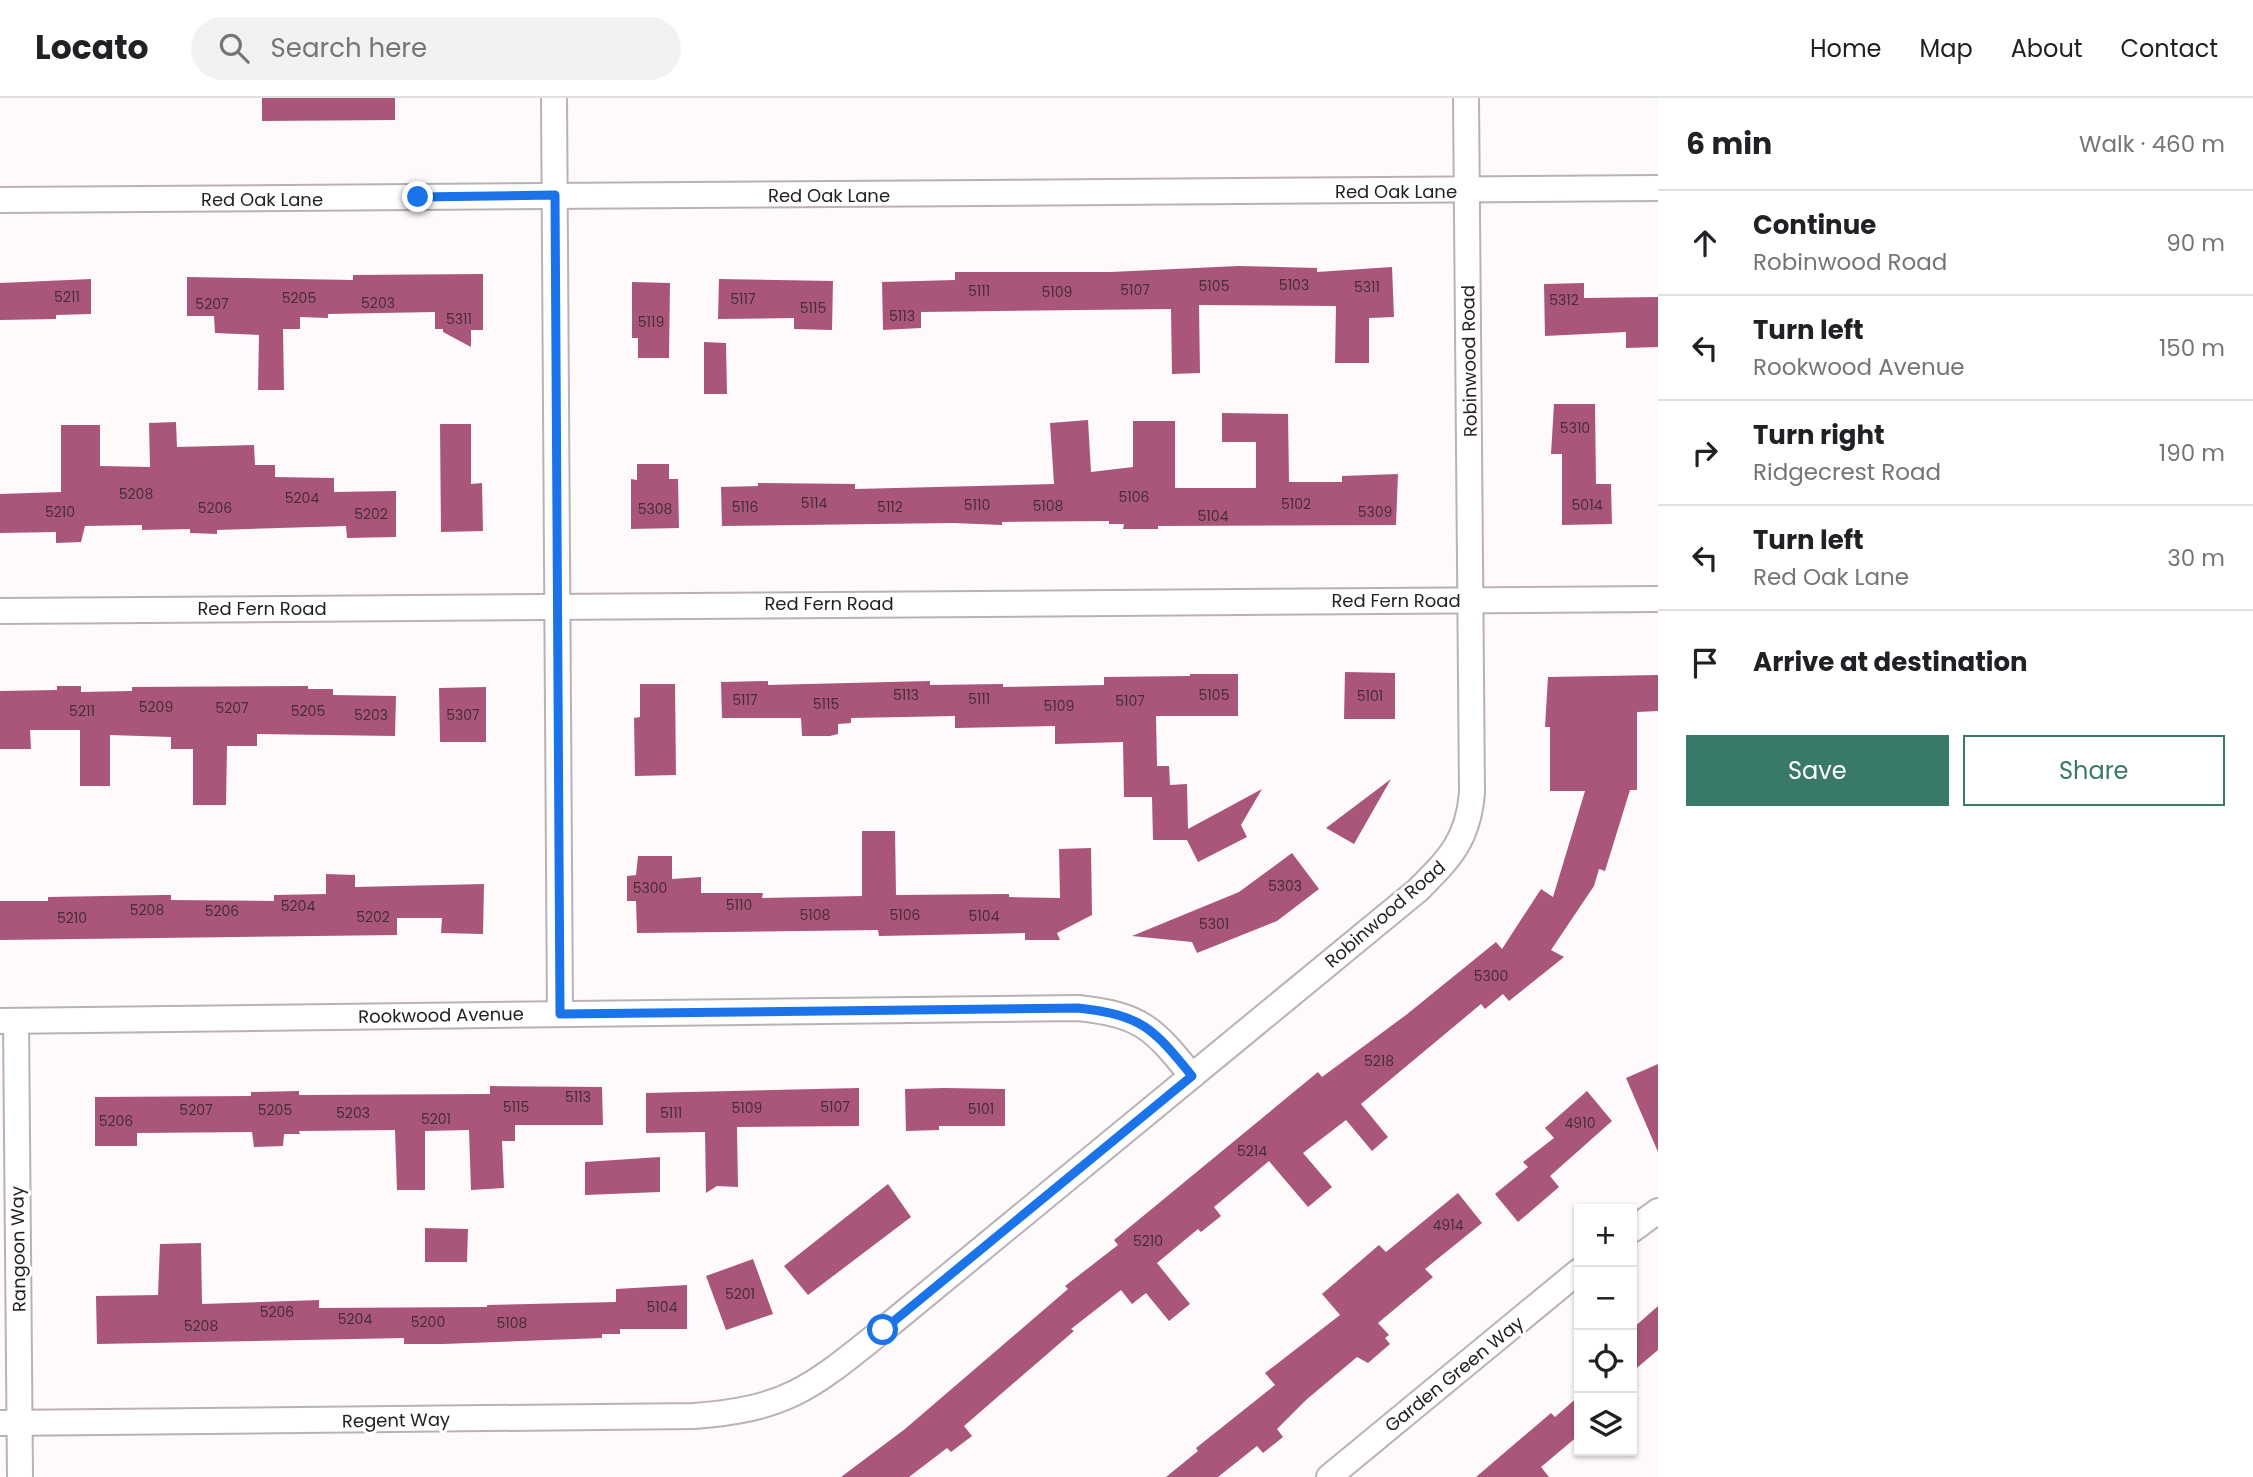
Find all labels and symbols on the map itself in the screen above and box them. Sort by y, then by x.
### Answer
street label: Red Oak Lane [1335,179,1457,204]
route end [402,181,433,212]
street label: Red Oak Lane [768,183,890,208]
street label: Red Oak Lane [201,187,323,212]
house number: 5103 [1279,275,1309,295]
house number: 5105 [1199,276,1229,296]
house number: 5311 [1354,277,1380,297]
house number: 5107 [1120,280,1150,300]
house number: 5111 [968,281,990,301]
house number: 5109 [1042,282,1072,302]
street label: Robinwood Road [1455,285,1483,437]
house number: 5211 [54,287,80,307]
house number: 5205 [282,288,316,308]
house number: 5117 [730,289,756,309]
house number: 5312 [1549,290,1579,310]
house number: 5203 [361,293,395,313]
house number: 5207 [195,294,229,314]
house number: 5115 [800,298,826,318]
house number: 5113 [889,306,915,326]
house number: 5311 [446,309,472,329]
house number: 5119 [638,312,664,332]
house number: 5310 [1560,418,1590,438]
house number: 5208 [119,484,153,504]
house number: 5106 [1119,487,1150,507]
house number: 5204 [285,488,319,508]
house number: 5114 [801,493,827,513]
house number: 5102 [1281,494,1311,514]
house number: 5110 [964,495,990,515]
house number: 5014 [1572,495,1603,515]
house number: 5108 [1033,496,1064,516]
house number: 5116 [732,497,758,517]
house number: 5112 [877,497,903,517]
house number: 5206 [198,498,232,518]
house number: 5308 [638,499,672,519]
house number: 5210 [45,502,75,522]
house number: 5309 [1358,502,1392,522]
house number: 5202 [354,504,388,524]
house number: 5104 [1198,506,1229,526]
street label: Red Fern Road [1331,588,1461,613]
street label: Red Fern Road [764,591,894,616]
street label: Red Fern Road [197,596,327,621]
house number: 5113 [893,685,919,705]
house number: 5105 [1199,685,1229,705]
house number: 5101 [1357,686,1383,706]
house number: 5111 [968,689,990,709]
house number: 5117 [732,690,758,710]
house number: 5107 [1115,691,1145,711]
house number: 5115 [813,694,839,714]
house number: 5109 [1044,696,1074,716]
house number: 5209 [139,697,173,717]
house number: 5207 [215,698,249,718]
house number: 5211 [69,701,95,721]
house number: 5205 [291,701,325,721]
house number: 5203 [354,705,388,725]
house number: 5307 [446,705,480,725]
street label: Robinwood Road [1319,855,1451,973]
house number: 5303 [1268,876,1302,896]
house number: 5300 [633,878,667,898]
house number: 5110 [726,895,752,915]
house number: 5204 [281,896,315,916]
house number: 5208 [130,900,164,920]
house number: 5206 [205,901,239,921]
house number: 5108 [800,905,831,925]
house number: 5106 [890,905,921,925]
house number: 5104 [969,906,1000,926]
house number: 5202 [356,907,390,927]
house number: 5210 [57,908,87,928]
house number: 5301 [1199,914,1229,934]
house number: 5300 [1474,966,1508,986]
street label: Rookwood Avenue [358,1001,524,1029]
house number: 5218 [1364,1051,1394,1071]
house number: 5113 [565,1087,591,1107]
house number: 5115 [503,1097,529,1117]
house number: 5107 [820,1097,850,1117]
house number: 5109 [732,1098,762,1118]
house number: 5101 [968,1099,994,1119]
house number: 5207 [179,1100,213,1120]
house number: 5205 [258,1100,292,1120]
house number: 5203 [336,1103,370,1123]
house number: 5111 [660,1103,682,1123]
house number: 5201 [421,1109,451,1129]
house number: 5206 [99,1111,133,1131]
house number: 4910 [1565,1113,1595,1133]
house number: 5214 [1237,1141,1267,1161]
street label: Rangoon Way [4,1186,32,1312]
house number: 4914 [1433,1215,1464,1235]
house number: 5210 [1133,1231,1163,1251]
house number: 5201 [725,1284,755,1304]
house number: 5104 [647,1297,678,1317]
house number: 5206 [260,1302,294,1322]
house number: 5204 [338,1309,372,1329]
street label: Garden Green Way [1379,1310,1529,1438]
house number: 5200 [411,1312,445,1332]
house number: 5108 [497,1313,528,1333]
route start [867,1314,898,1345]
house number: 5208 [184,1316,218,1336]
street label: Regent Way [342,1407,450,1433]

